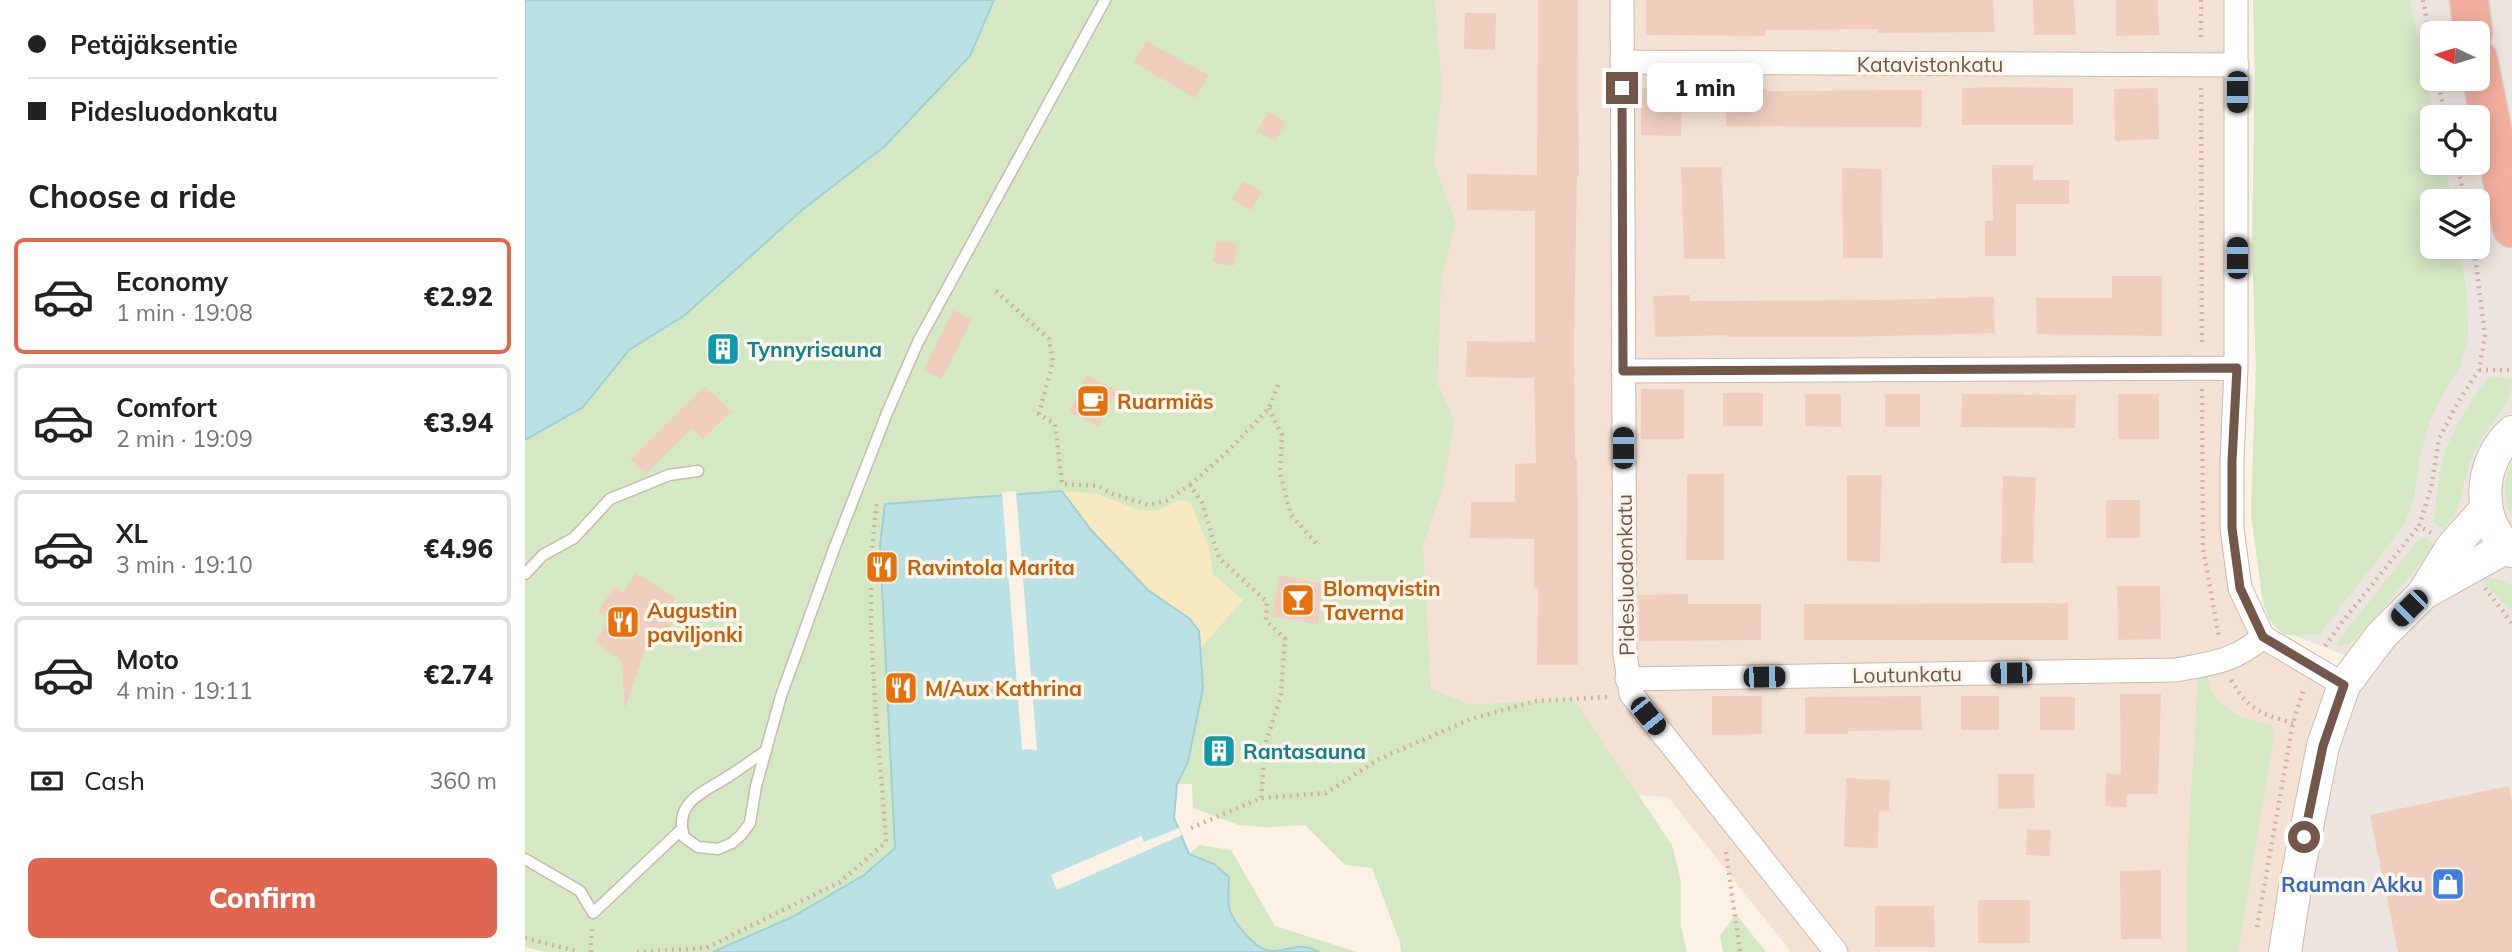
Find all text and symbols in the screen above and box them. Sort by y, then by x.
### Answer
north arrow [2420,21,2490,91]
map controls [2420,21,2490,259]
text: Petäjäksentie [70,28,238,61]
street label: Katavistonkatu [1857,51,2003,77]
callout: 1 min [1647,64,1762,112]
car [2227,71,2248,113]
route end [1606,72,1638,104]
text: 1 min [1674,73,1736,102]
text: Pidesluodonkatu [70,95,278,128]
button: locate [2420,105,2490,175]
text: Choose a ride [28,176,236,216]
button: layers [2420,189,2490,259]
car [2227,237,2248,279]
icon: car [32,265,95,328]
text: Economy [116,265,228,298]
text: €2.92 [424,280,493,313]
text: 1 min · 19:08 [116,298,253,327]
building icon: Tynnyrisauna [704,330,742,368]
place label: Tynnyrisauna [747,336,882,362]
cafe icon: Ruarmiäs [1074,382,1112,420]
place label: Ruarmiäs [1117,388,1213,414]
icon: car [32,391,95,454]
text: Comfort [116,391,217,424]
text: €3.94 [424,406,493,439]
text: 2 min · 19:09 [116,424,253,453]
car [1613,427,1634,469]
street label: Pidesluodonkatu [1611,494,1639,656]
icon: car [32,517,95,580]
text: XL [116,517,148,550]
text: €4.96 [424,532,493,565]
restaurant icon: Ravintola Marita [863,548,901,586]
text: 3 min · 19:10 [116,550,253,579]
place label: Ravintola Marita [907,554,1075,580]
place label: Blomqvistin Taverna [1323,575,1441,625]
bar icon: Blomqvistin Taverna [1279,581,1317,619]
car [2387,586,2432,630]
place label: Augustin paviljonki [647,597,743,647]
restaurant icon: Augustin paviljonki [604,603,642,641]
icon: car [32,643,95,706]
text: Moto [116,643,179,676]
text: €2.74 [424,658,493,691]
street label: Loutunkatu [1852,660,1962,688]
car [1990,662,2033,684]
car [1743,666,1786,688]
restaurant icon: M/Aux Kathrina [882,669,920,707]
place label: M/Aux Kathrina [925,675,1082,701]
text: 4 min · 19:11 [116,676,253,705]
car [1627,693,1670,739]
building icon: Rantasauna [1200,732,1238,770]
place label: Rantasauna [1243,738,1366,764]
icon: cash [28,762,66,800]
text: Cash [84,764,145,797]
text: 360 m [429,766,497,795]
route start [2288,821,2320,853]
button: Confirm [28,858,497,938]
shop icon: Rauman Akku [2429,865,2467,903]
place label: Rauman Akku [2281,871,2423,897]

